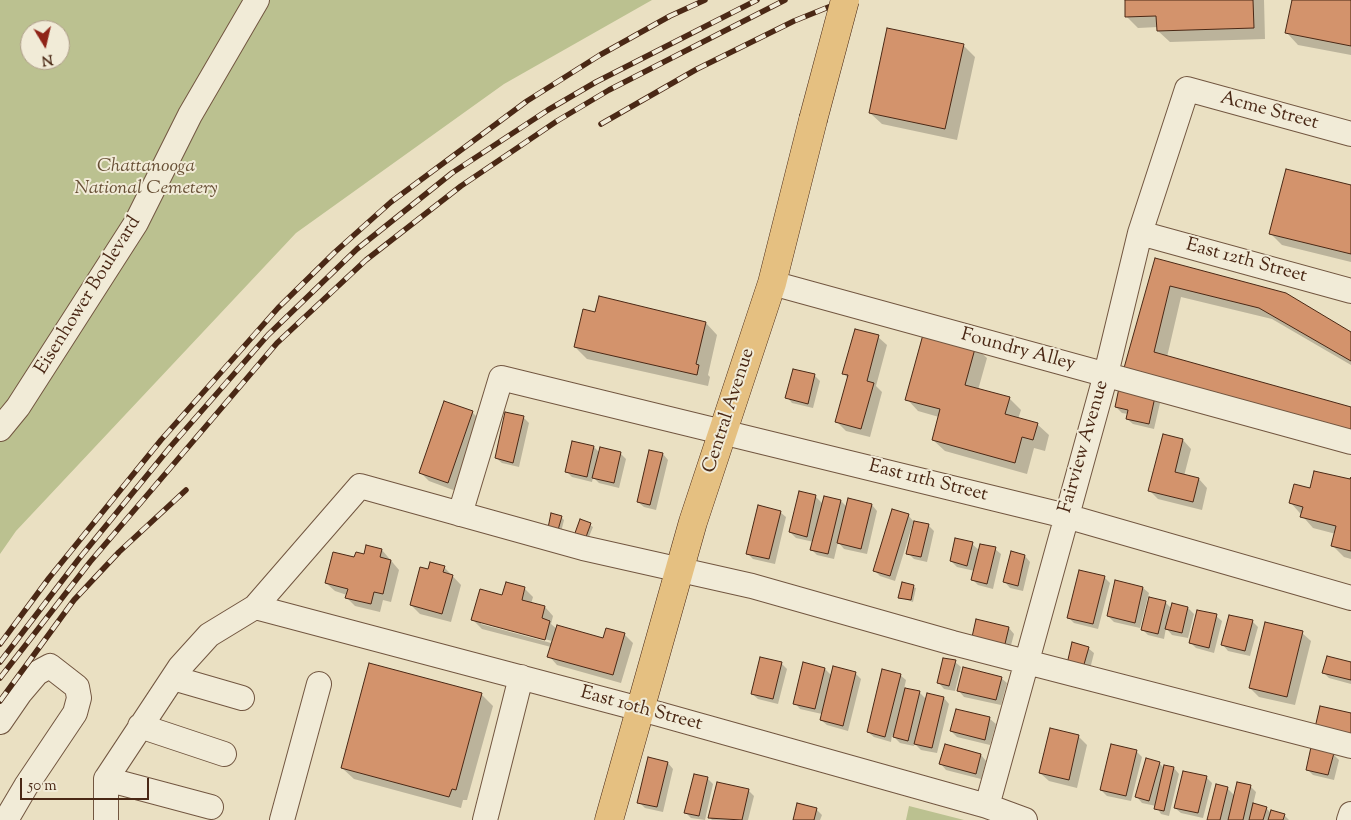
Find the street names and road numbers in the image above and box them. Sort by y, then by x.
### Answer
street label: Acme Street [1217,88,1321,136]
street label: Eisenhower Boulevard [31,213,147,379]
street label: East 12th Street [1183,235,1309,289]
street label: Foundry Alley [958,325,1078,377]
street label: Central Avenue [699,346,761,476]
street label: Fairview Avenue [1055,378,1115,516]
street label: East 11th Street [866,456,990,508]
street label: East 10th Street [578,683,704,737]

